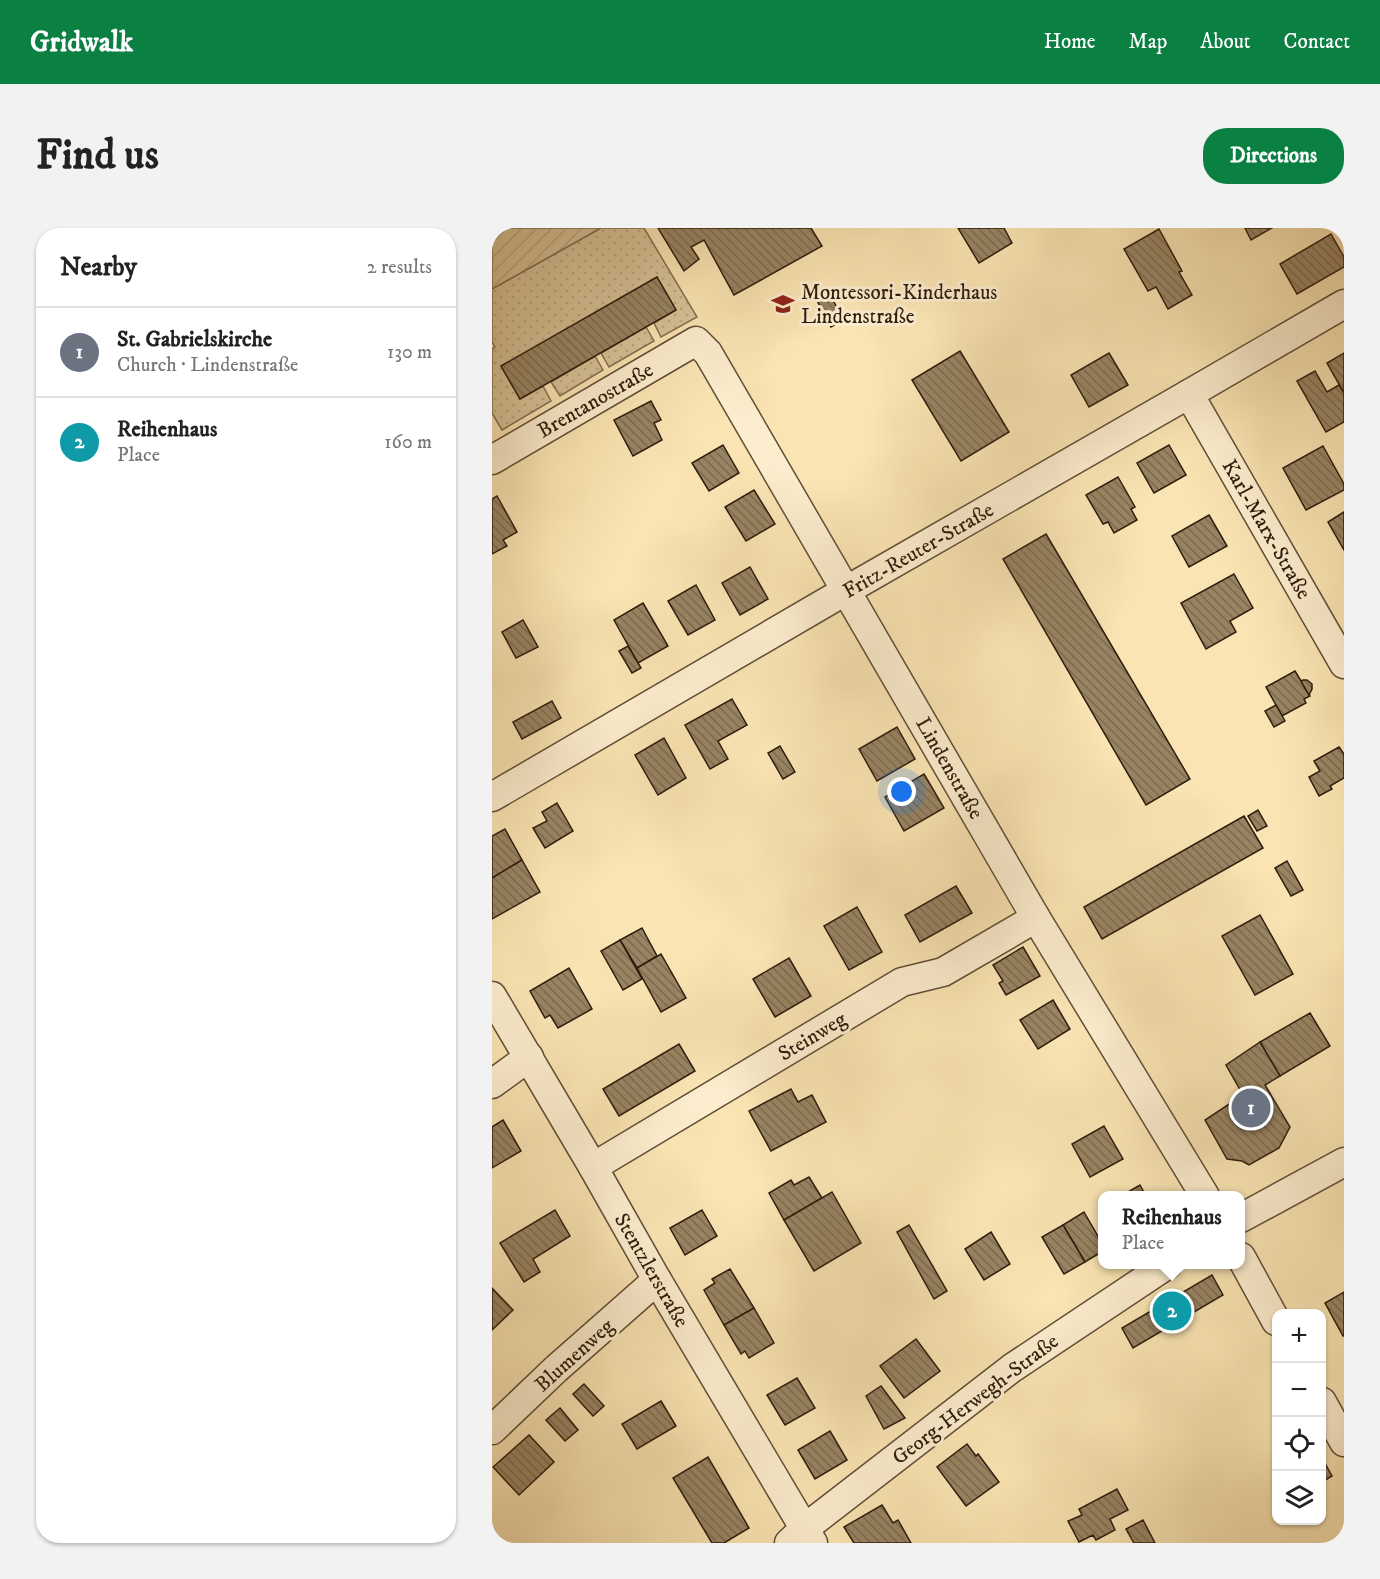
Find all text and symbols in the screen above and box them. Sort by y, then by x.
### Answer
text: Gridwalk [30,25,133,60]
text: Home [1044,29,1096,55]
text: Map [1129,29,1167,55]
text: About [1200,29,1251,55]
text: Contact [1284,29,1350,55]
button: Directions [1203,128,1344,184]
text: Find us [36,130,159,182]
text: Nearby [60,251,137,284]
text: 2 results [367,255,432,280]
place label: Montessori-Kinderhaus Lindenstraße [801,280,997,330]
school or university icon: Montessori-Kinderhaus Lindenstraße [770,291,796,317]
text: St. Gabrielskirche [117,326,272,353]
text: 1 [76,340,83,365]
text: 130 m [387,340,432,365]
text: Church · Lindenstraße [117,353,298,378]
street label: Brentanostraße [533,357,658,444]
text: Reihenhaus [117,416,217,443]
text: 2 [75,430,84,455]
text: 160 m [384,430,432,455]
text: Place [117,443,160,468]
street label: Karl-Marx-Straße [1216,455,1317,604]
street label: Fritz-Reuter-Straße [839,497,999,605]
street label: Lindenstraße [910,713,989,824]
your location [887,777,916,806]
street label: Steinweg [774,1006,852,1067]
pin: 1 [1232,1086,1270,1130]
popup [1098,1191,1245,1269]
text: Reihenhaus [1121,1204,1222,1231]
street label: Stentzlerstraße [608,1209,694,1333]
text: Place [1121,1231,1164,1256]
pin: 2 [1152,1288,1192,1334]
map controls [1272,1309,1326,1525]
button: + [1272,1309,1326,1363]
street label: Blumenweg [530,1313,620,1398]
street label: Georg-Herwegh-Straße [887,1329,1064,1471]
button: − [1272,1363,1326,1417]
button: locate [1272,1417,1326,1471]
button: layers [1272,1471,1326,1525]

